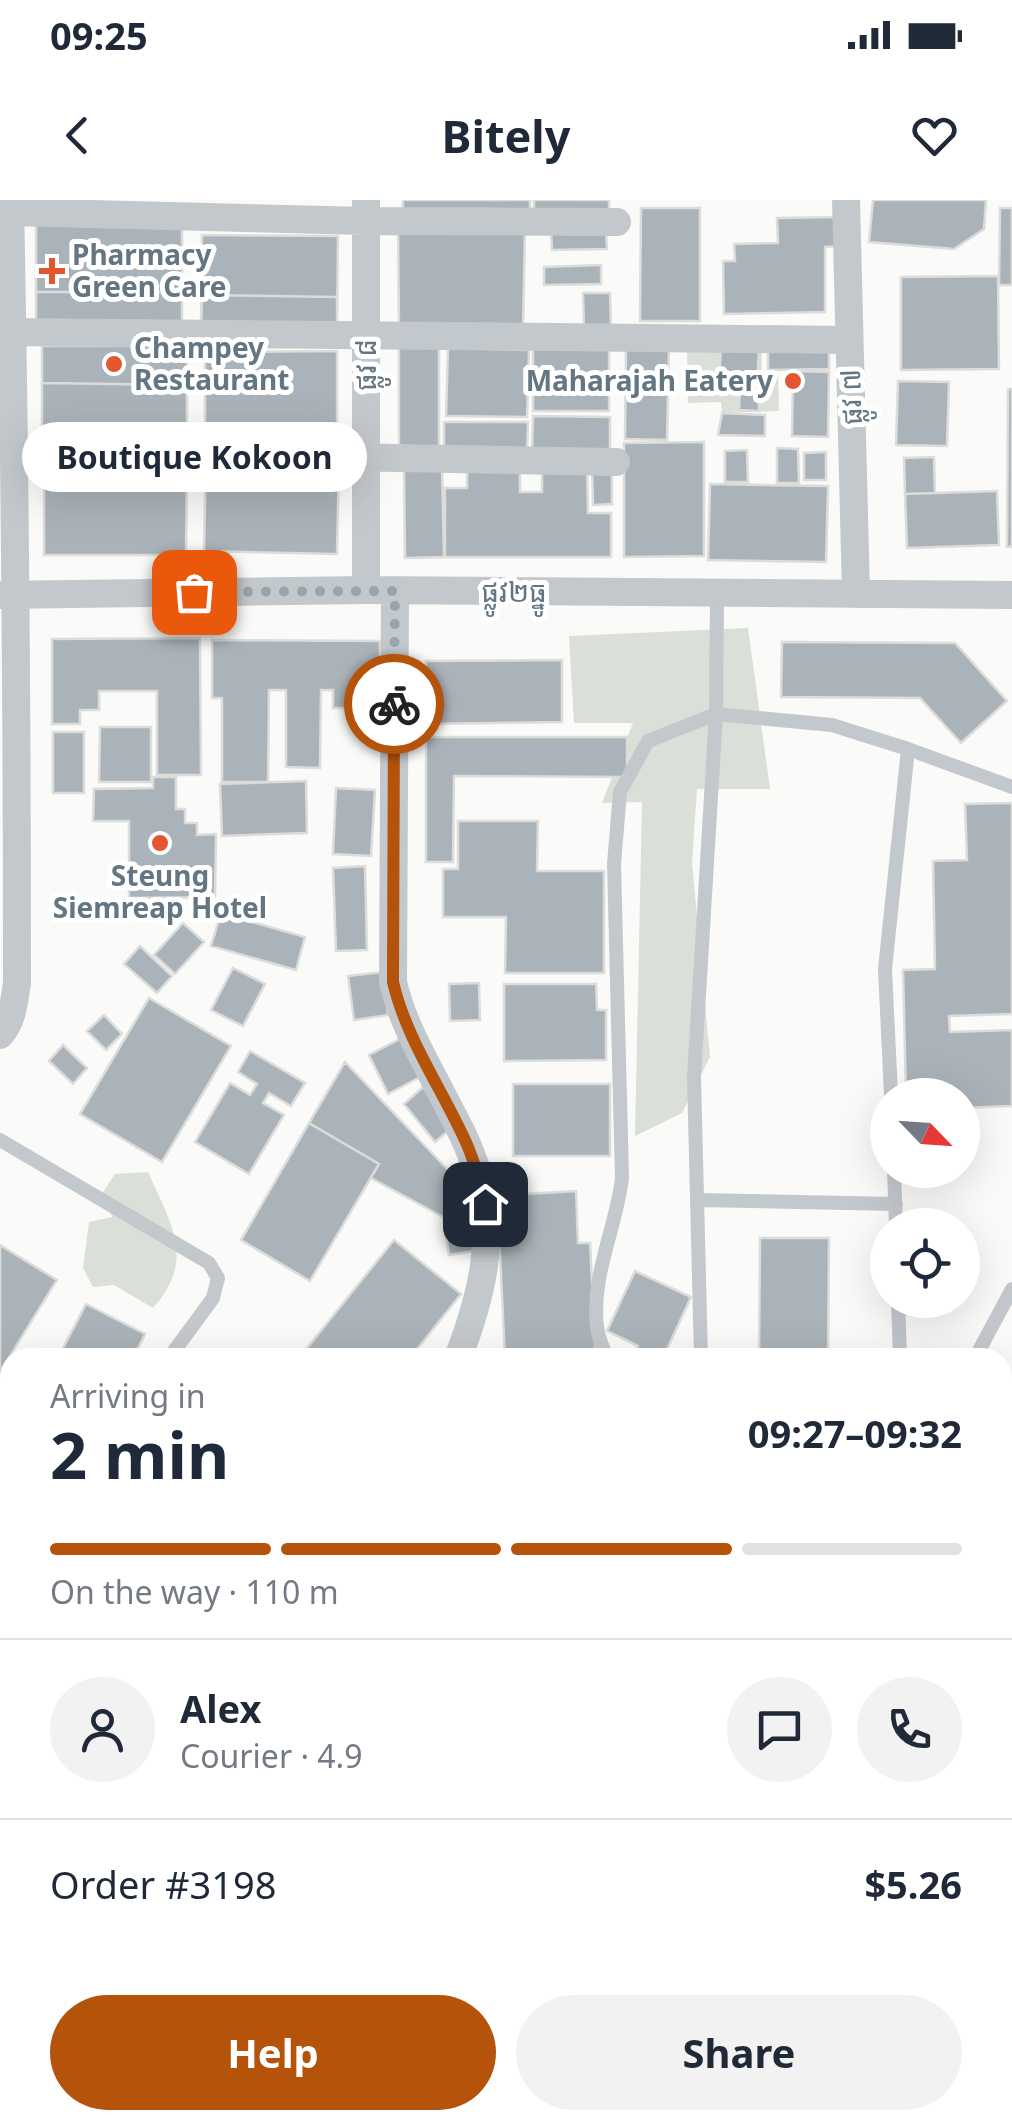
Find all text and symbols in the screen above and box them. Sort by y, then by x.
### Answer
text: 09:25 [50,9,148,61]
text: Bitely [442,105,570,166]
icon: back [50,108,105,163]
icon: heart [907,108,962,163]
place label: Pharmacy Green Care [72,235,227,305]
marker: Pharmacy Green Care [41,260,63,282]
place label: Champey Restaurant [134,328,289,398]
street label: ផ្លូវ ៨ [346,339,391,391]
marker: Champey Restaurant [103,353,125,375]
place label: Maharajah Eatery [526,361,773,399]
street label: ផ្លូវ ៧ [830,368,877,426]
marker: Maharajah Eatery [782,370,804,392]
callout: Boutique Kokoon [21,422,366,492]
text: Boutique Kokoon [57,435,332,478]
pin [152,550,237,635]
icon: bag [167,565,222,620]
street label: ផ្លូវ២ធ្នូ [481,572,547,617]
courier [344,654,444,754]
icon: bike [367,677,422,732]
marker: Steung Siemreap Hotel [149,832,171,854]
place label: Steung Siemreap Hotel [53,856,267,926]
north arrow [870,1078,980,1188]
map controls [870,1078,980,1318]
pin [443,1162,528,1247]
icon: home [458,1177,513,1232]
button: locate [870,1208,980,1318]
text: Arriving in [50,1374,205,1417]
text: 09:27–09:32 [748,1407,962,1459]
text: 2 min [50,1410,229,1498]
text: On the way · 110 m [50,1570,339,1613]
button: person [50,1677,155,1782]
button: chat [727,1677,832,1782]
button: phone [857,1677,962,1782]
text: Alex [180,1682,262,1734]
text: Courier · 4.9 [180,1734,363,1777]
text: Order #3198 [50,1858,276,1910]
text: $5.26 [864,1858,962,1910]
button: Help [50,1995,496,2110]
button: Share [516,1995,962,2110]

